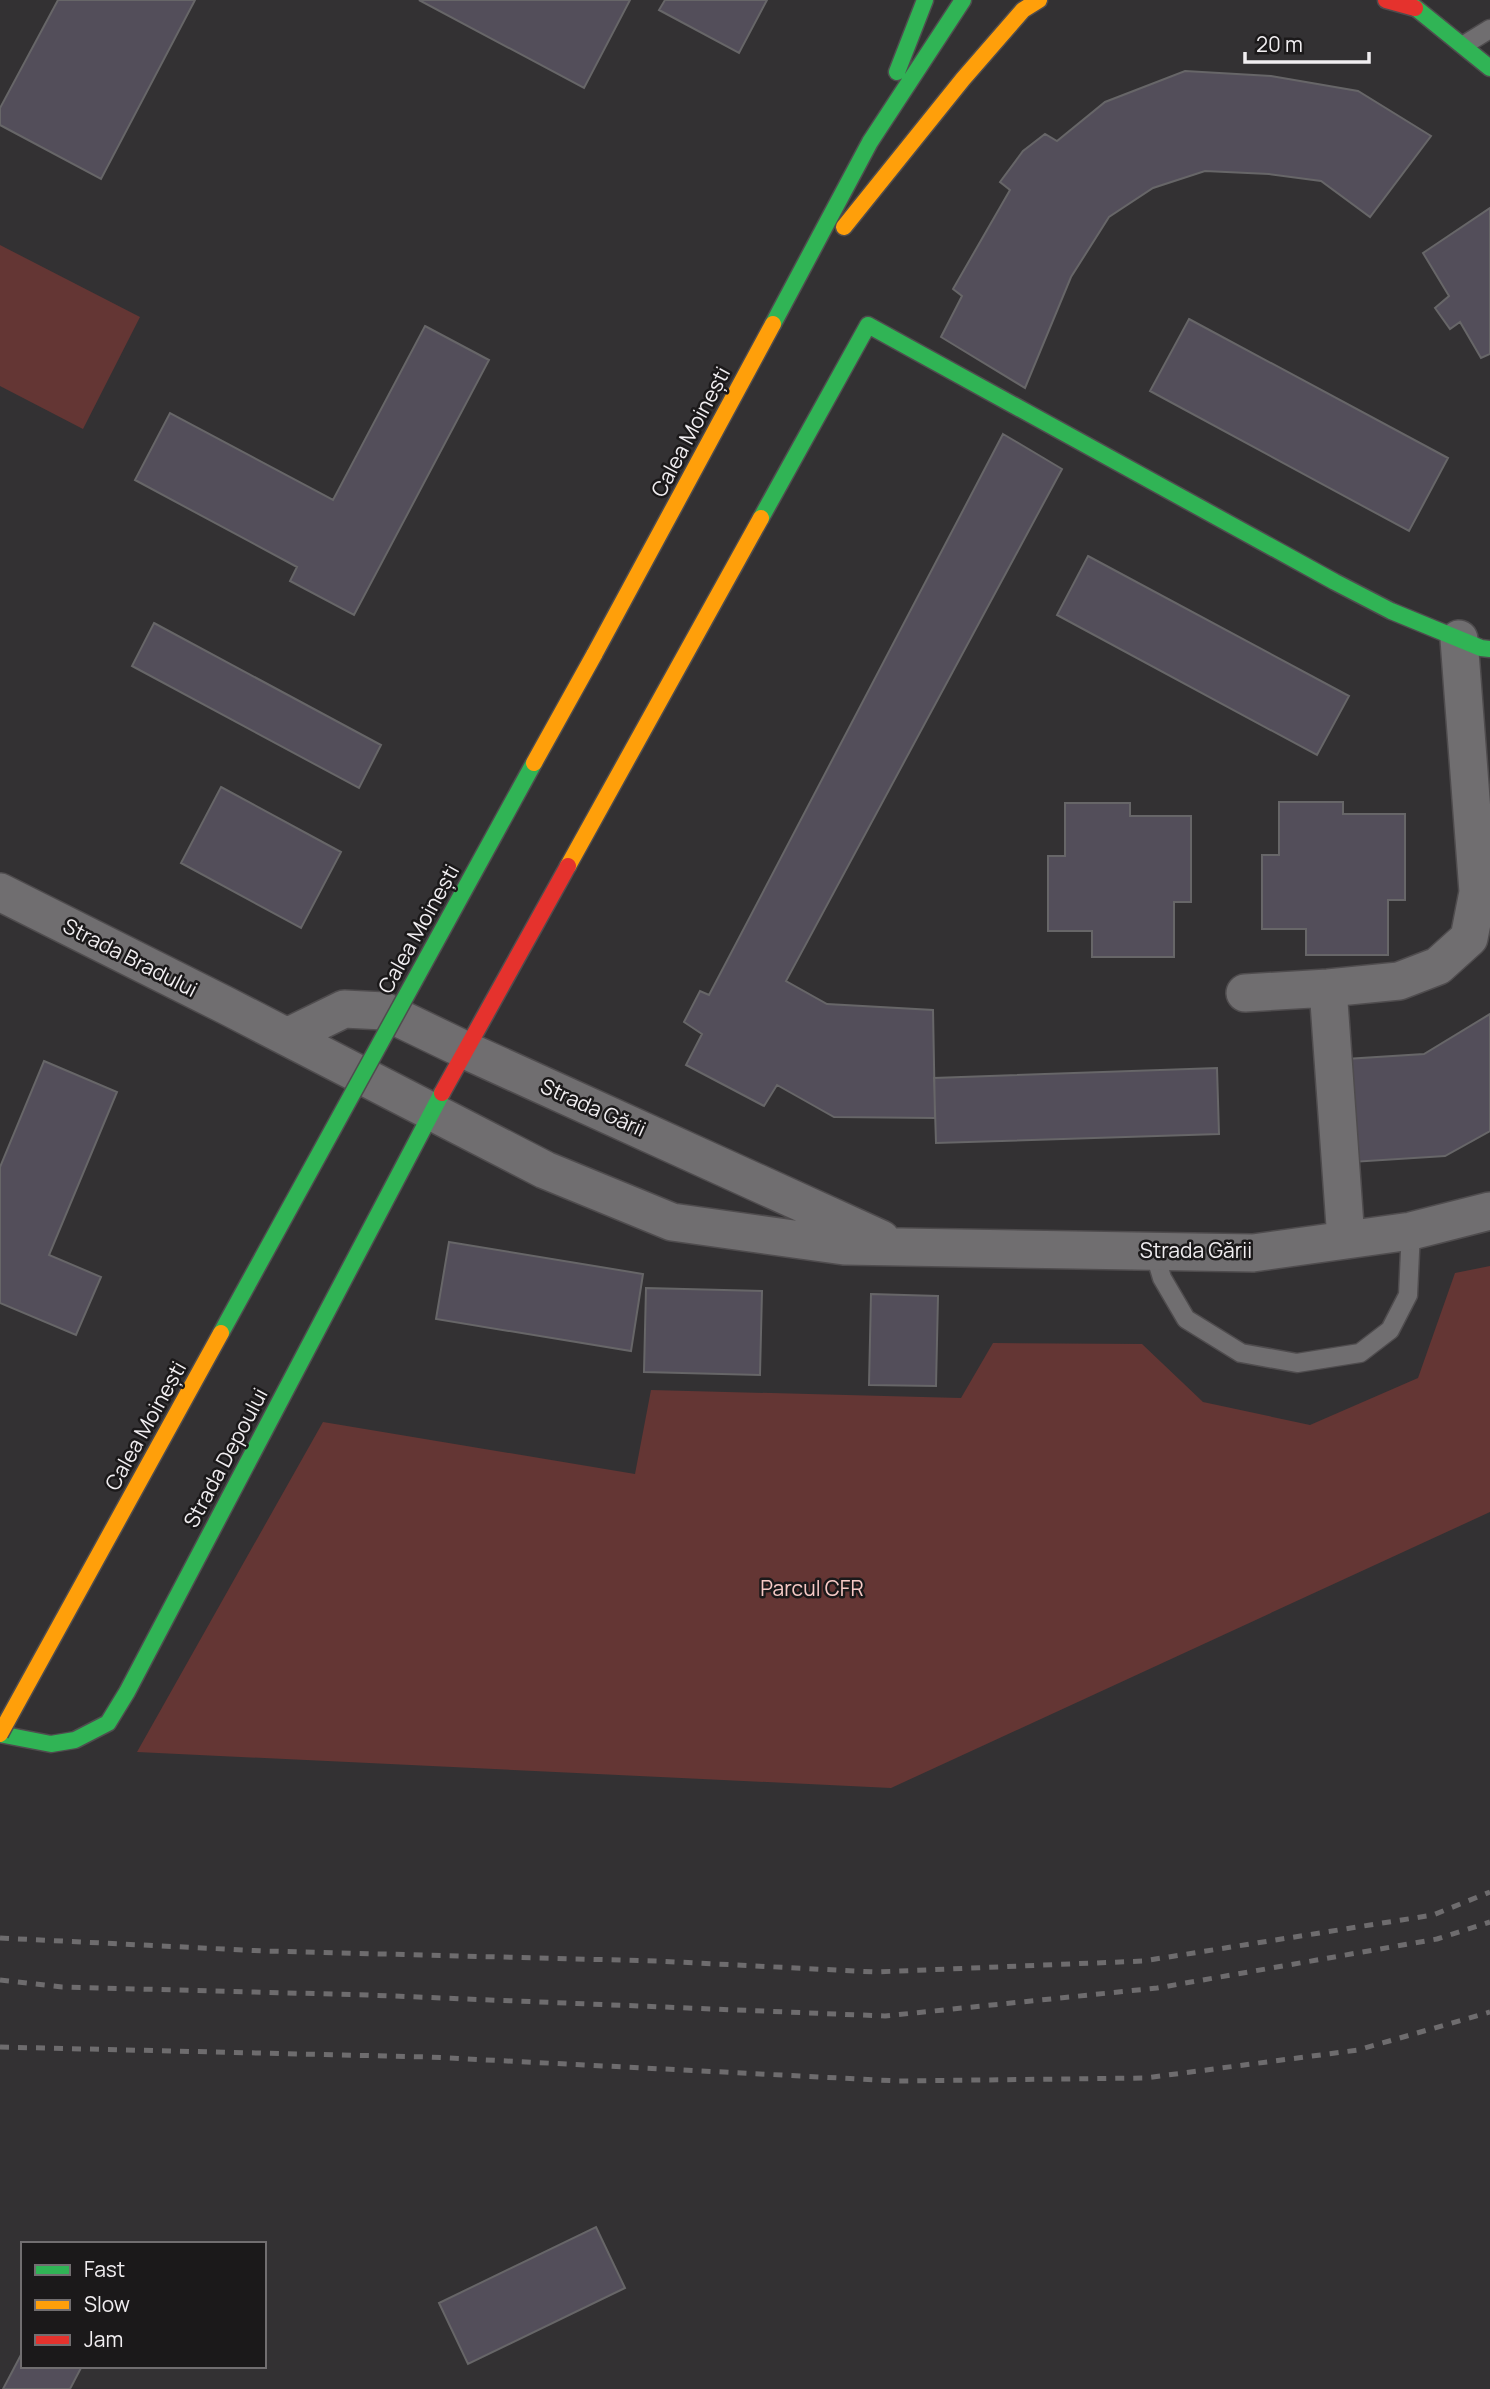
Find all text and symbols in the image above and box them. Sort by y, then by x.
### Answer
scale bar [1245,21,1369,65]
text: 20 m [1256,30,1303,58]
street label: Calea Moinești [644,362,736,501]
street label: Calea Moinești [371,859,465,998]
street label: Strada Bradului [58,911,202,1003]
street label: Strada Gării [536,1071,650,1143]
street label: Strada Gării [1140,1236,1252,1264]
street label: Calea Moinești [98,1356,192,1495]
street label: Strada Depoului [177,1383,274,1532]
park label: Parcul CFR [760,1574,864,1602]
legend [21,2242,266,2368]
text: Fast [84,2255,125,2283]
text: Slow [84,2290,130,2318]
text: Jam [84,2325,123,2353]

